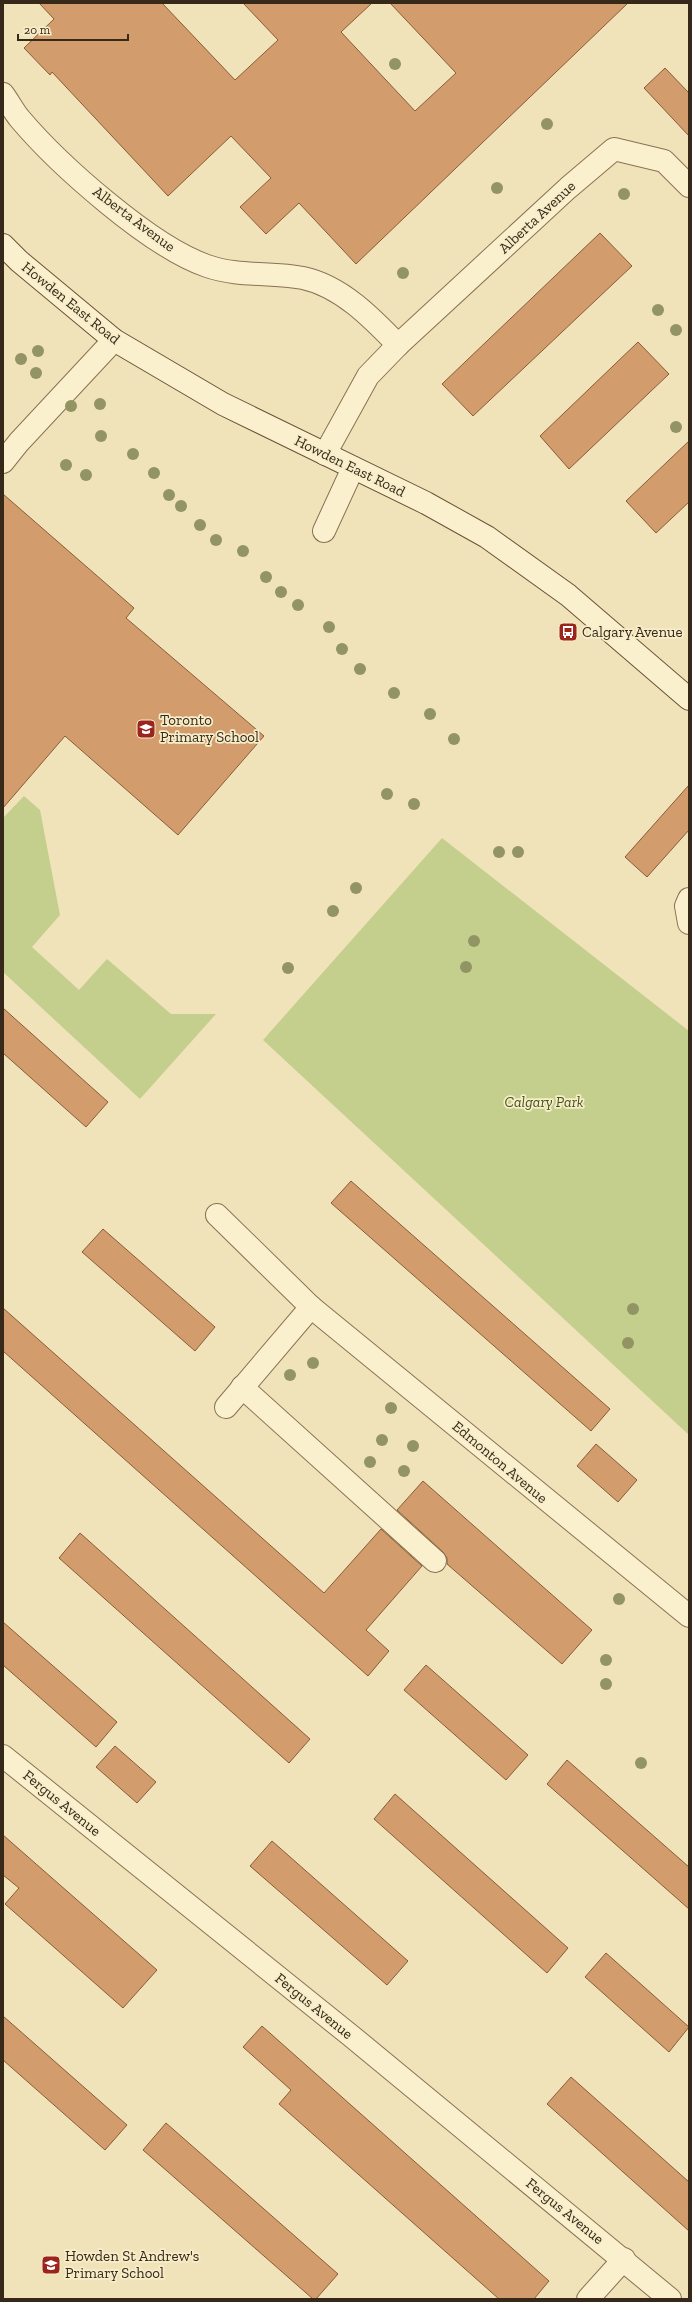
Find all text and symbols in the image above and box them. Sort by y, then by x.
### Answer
scale bar [18,16,128,42]
text: 20 m [24,23,51,37]
street label: Alberta Avenue [495,177,579,257]
street label: Alberta Avenue [89,182,179,256]
street label: Howden East Road [18,258,124,349]
street label: Howden East Road [292,431,409,501]
bus stop icon: Calgary Avenue [557,621,579,643]
place label: Calgary Avenue [582,623,682,641]
place label: Toronto Primary School [160,711,259,746]
school or university icon: Toronto Primary School [135,718,157,740]
park label: Calgary Park [505,1093,584,1111]
street label: Edmonton Avenue [449,1417,551,1507]
street label: Fergus Avenue [19,1766,105,1840]
street label: Fergus Avenue [271,1969,357,2043]
street label: Fergus Avenue [522,2174,608,2248]
place label: Howden St Andrew's Primary School [65,2247,199,2282]
school or university icon: Howden St Andrew's Primary School [40,2254,62,2276]

